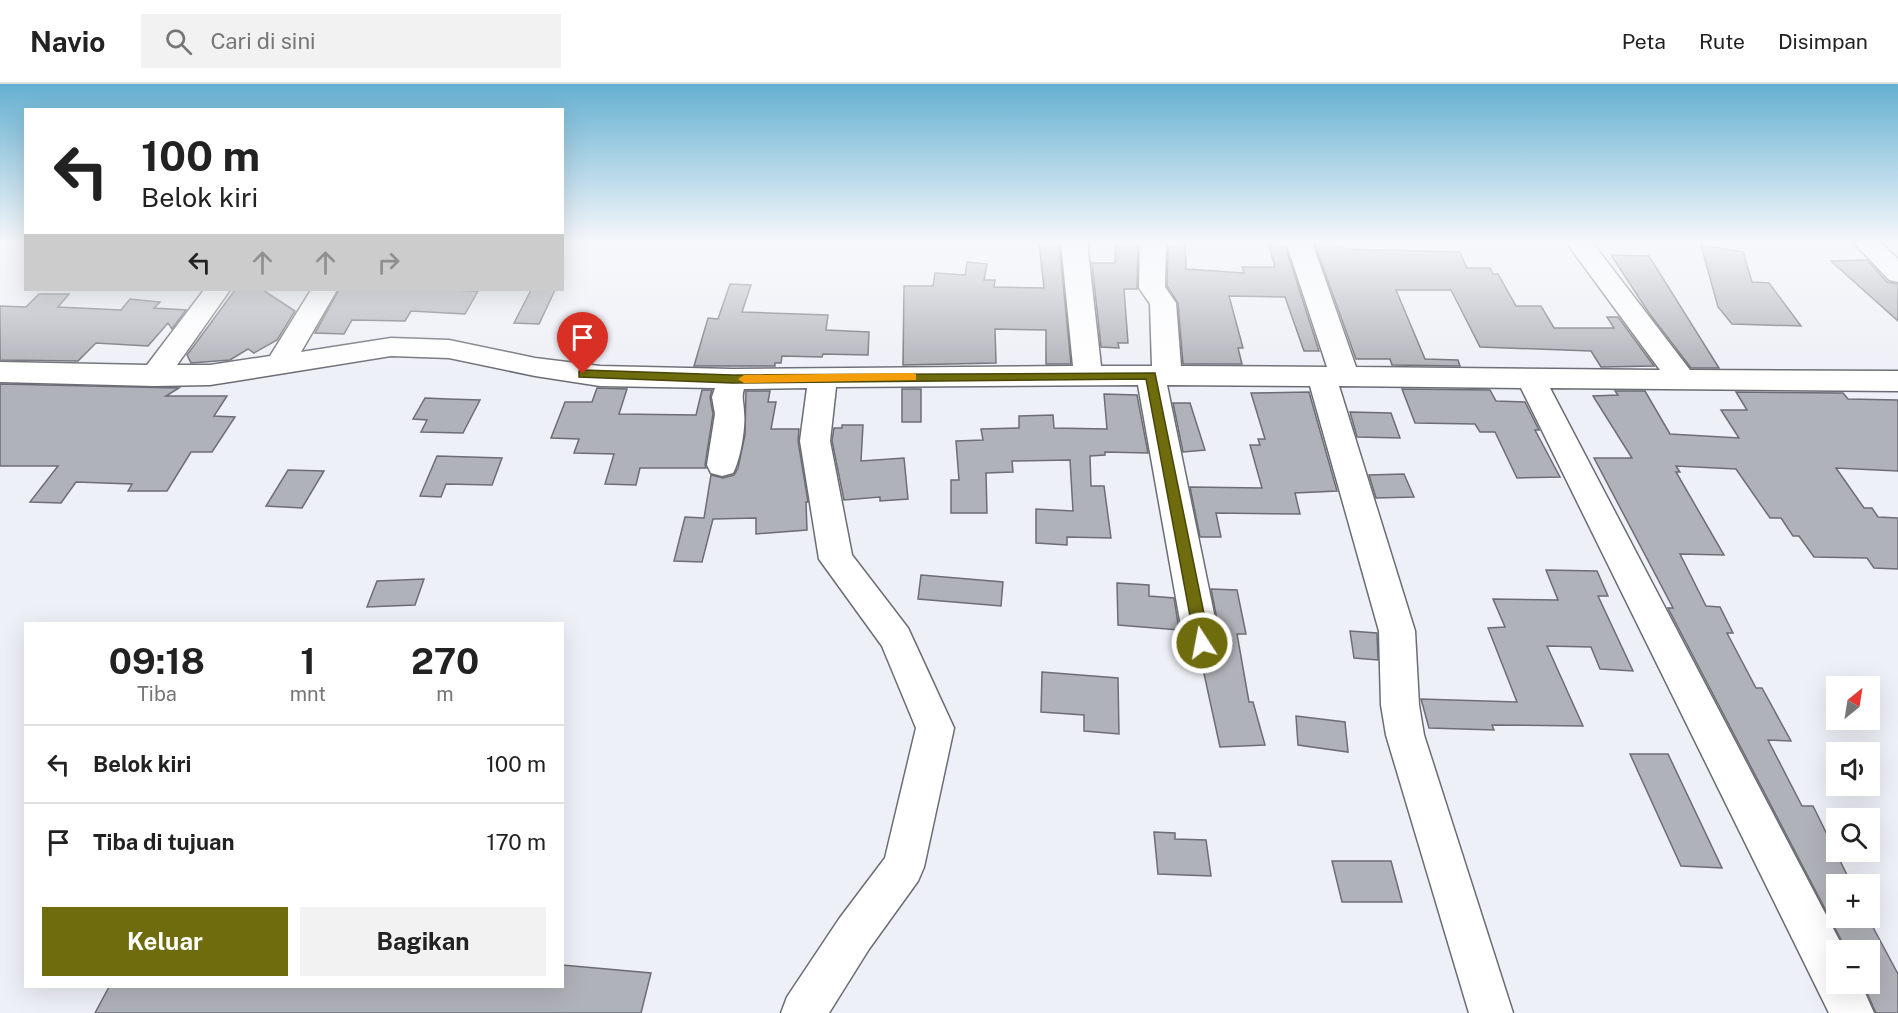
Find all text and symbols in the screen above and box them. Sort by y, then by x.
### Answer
search box [141,14,561,68]
text: Navio [30,25,105,58]
icon: search [162,25,195,58]
text: Cari di sini [210,28,316,54]
text: Peta [1622,29,1666,54]
text: Rute [1699,29,1745,54]
text: Disimpan [1778,29,1868,54]
text: 100 m [141,131,260,180]
icon: left [42,132,120,210]
text: Belok kiri [141,181,258,213]
icon: left [183,246,216,279]
icon: ahead [246,246,279,279]
icon: ahead [309,246,342,279]
icon: right [372,246,405,279]
pin [557,312,608,374]
icon: arrive [566,321,599,354]
position arrow [1170,611,1234,675]
text: 09:18 [109,640,205,682]
text: 1 [300,640,316,682]
text: 270 [411,640,479,682]
north arrow [1826,676,1880,730]
map controls [1826,676,1880,994]
text: Tiba [137,682,177,706]
text: mnt [290,682,326,706]
text: m [436,682,454,706]
button: sound [1826,742,1880,796]
icon: left [42,748,75,781]
text: Belok kiri [93,751,191,777]
text: 100 m [486,751,546,777]
button: search [1826,808,1880,862]
icon: arrive [42,826,75,859]
text: Tiba di tujuan [93,829,234,855]
text: 170 m [486,829,546,855]
button: + [1826,874,1880,928]
button: Keluar [42,907,288,976]
button: Bagikan [300,907,546,976]
button: − [1826,940,1880,994]

